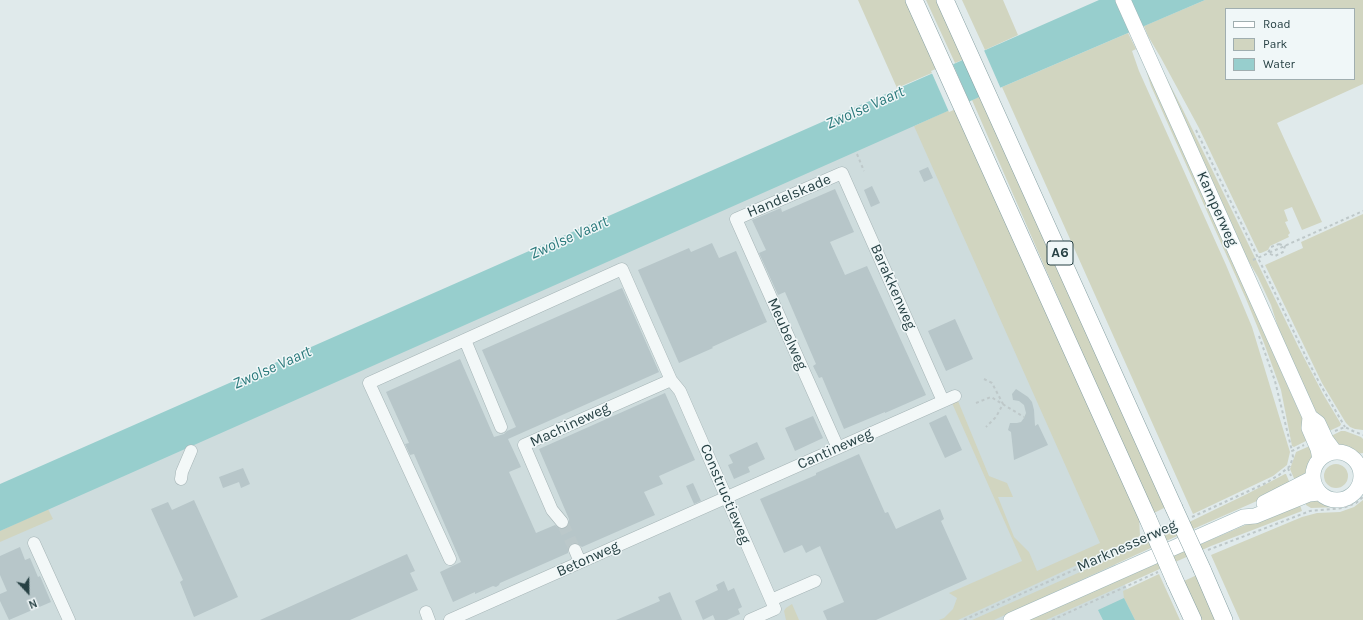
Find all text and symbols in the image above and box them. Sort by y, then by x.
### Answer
legend [1225,8,1355,80]
text: Road [1263,17,1291,31]
text: Park [1263,37,1287,51]
text: Water [1263,57,1295,71]
water label: Zwolse Vaart [823,82,907,134]
street label: Kamperweg [1192,169,1242,249]
street label: Handelskade [744,170,834,222]
water label: Zwolse Vaart [527,212,611,264]
street label: Barakkenweg [866,241,920,333]
road number: A6 [1047,241,1073,265]
street label: Meubelweg [763,295,811,373]
water label: Zwolse Vaart [230,342,314,394]
street label: Machineweg [527,399,613,451]
street label: Cantineweg [795,424,875,474]
street label: Constructieweg [696,441,754,547]
street label: Marknesserweg [1074,516,1180,576]
street label: Betonweg [554,537,622,581]
north arrow [8,572,48,612]
text: N [27,596,39,611]

